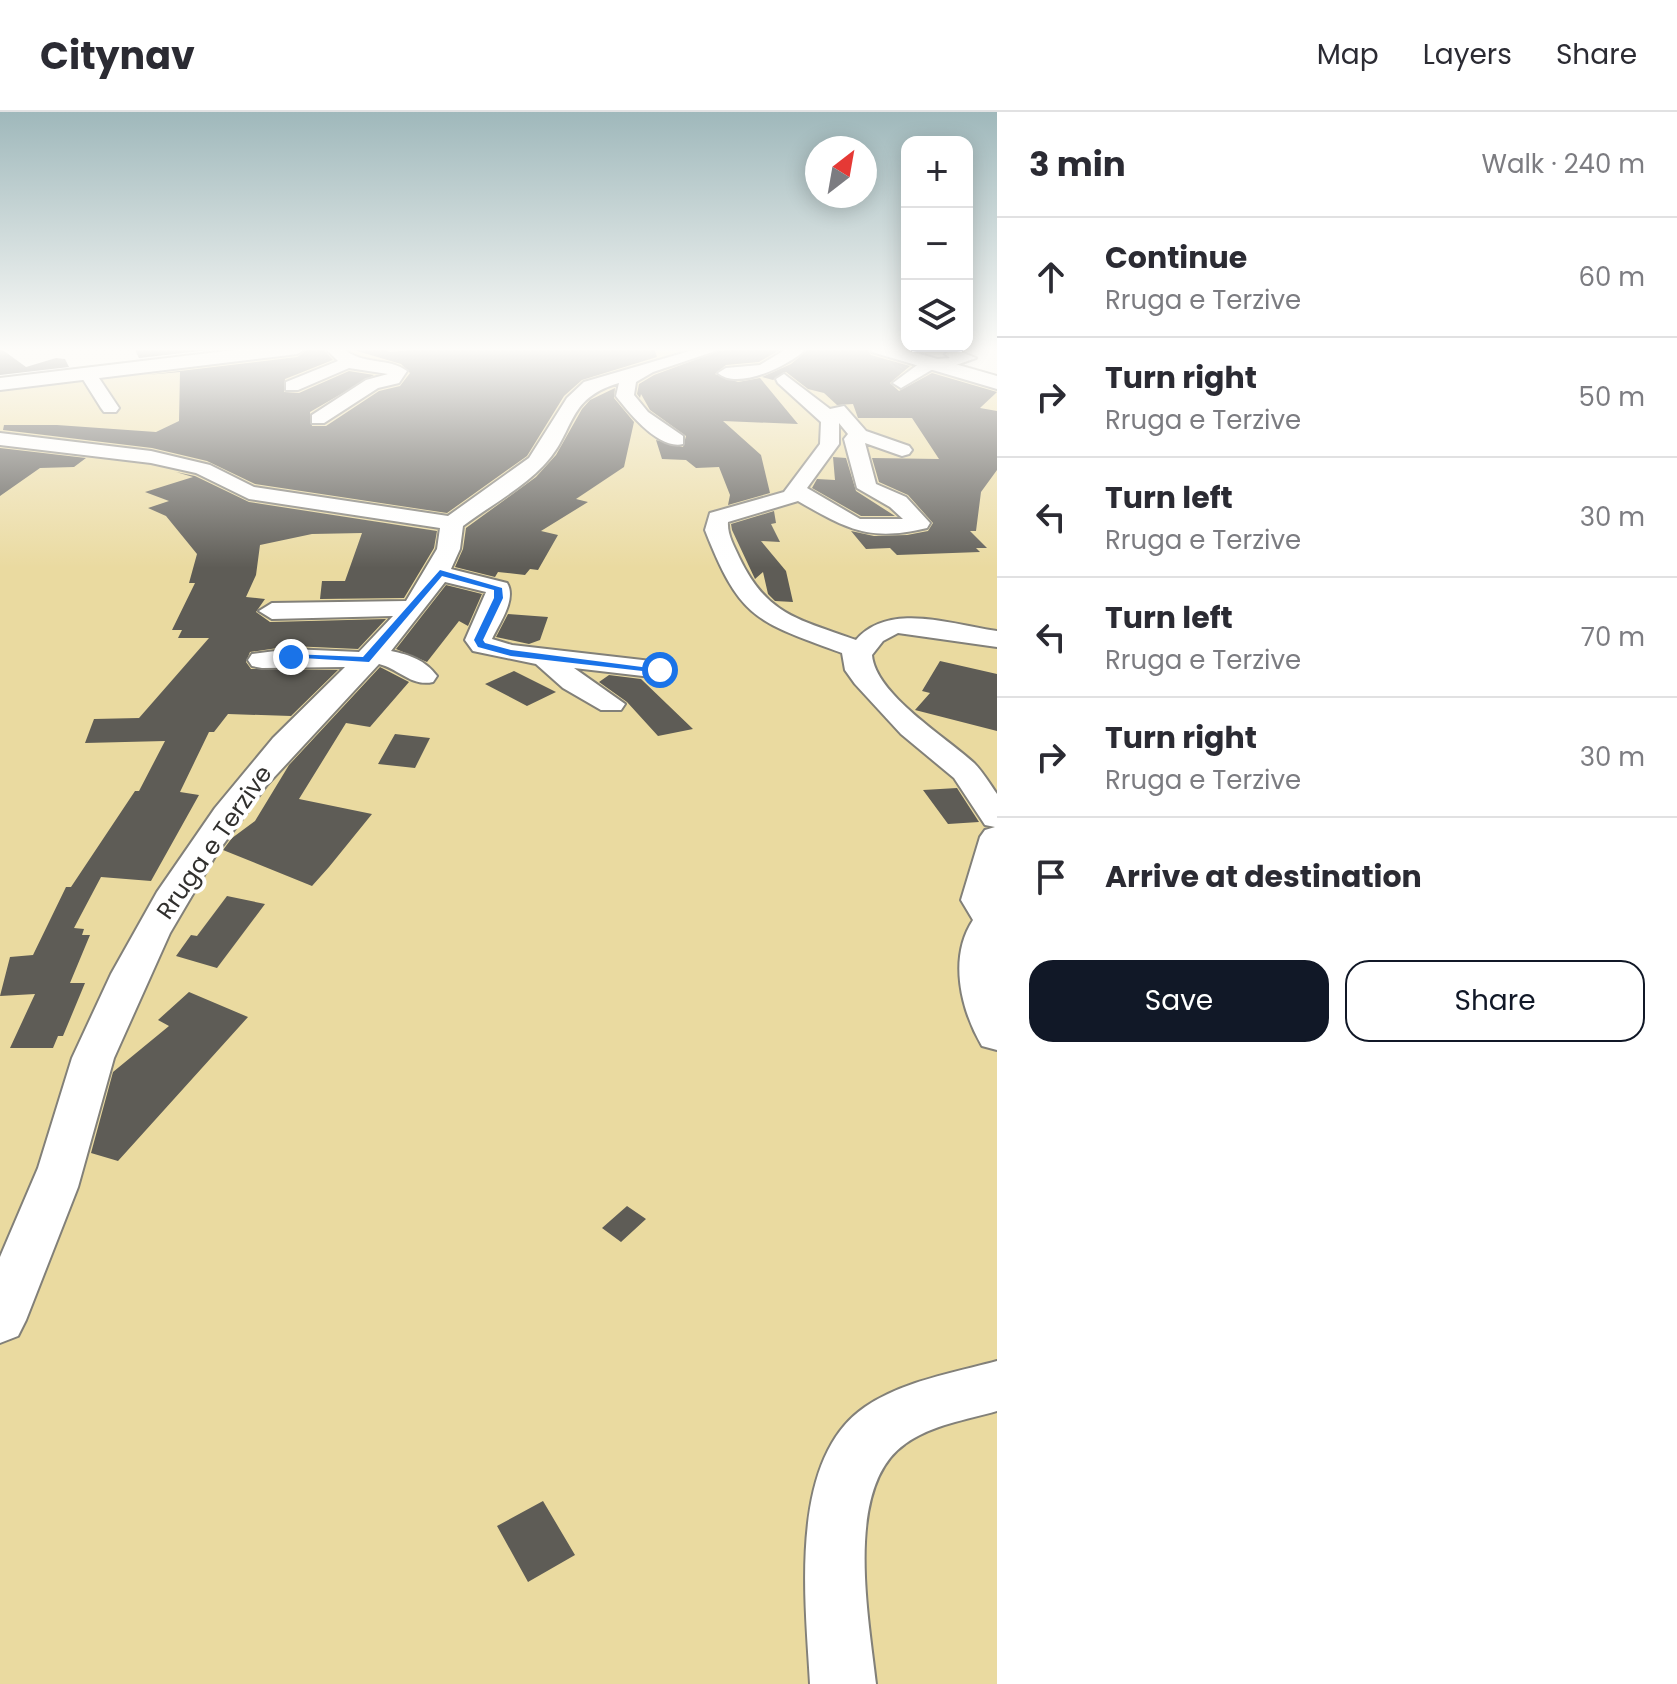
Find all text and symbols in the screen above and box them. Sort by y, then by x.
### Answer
text: Citynav [40,29,195,82]
text: Map [1317,35,1379,74]
text: Layers [1423,35,1512,74]
text: Share [1556,35,1637,74]
north arrow [805,136,877,208]
map controls [901,136,973,352]
button: + [901,136,973,208]
text: 3 min [1029,140,1126,188]
text: Walk · 240 m [1482,146,1645,182]
button: − [901,208,973,280]
text: Continue [1105,236,1247,279]
icon: ahead [1029,255,1073,299]
text: 60 m [1578,259,1645,295]
button: layers [901,280,973,352]
text: Rruga e Terzive [1105,282,1301,318]
text: Turn right [1105,356,1257,399]
icon: right [1029,375,1073,419]
text: 50 m [1579,379,1645,415]
text: Rruga e Terzive [1105,402,1301,438]
text: Turn left [1105,476,1233,519]
icon: left [1029,495,1073,539]
text: 30 m [1580,499,1645,535]
text: Rruga e Terzive [1105,522,1301,558]
text: Turn left [1105,596,1233,639]
icon: left [1029,615,1073,659]
text: 70 m [1581,619,1645,655]
route end [273,639,309,675]
text: Rruga e Terzive [1105,642,1301,678]
route start [642,652,678,688]
text: Turn right [1105,716,1257,759]
icon: right [1029,735,1073,779]
text: 30 m [1580,739,1645,775]
street label: Rruga e Terzive [149,758,279,926]
text: Rruga e Terzive [1105,762,1301,798]
icon: arrive [1029,855,1073,899]
text: Arrive at destination [1105,855,1422,898]
button: Save [1029,960,1329,1042]
button: Share [1345,960,1645,1042]

